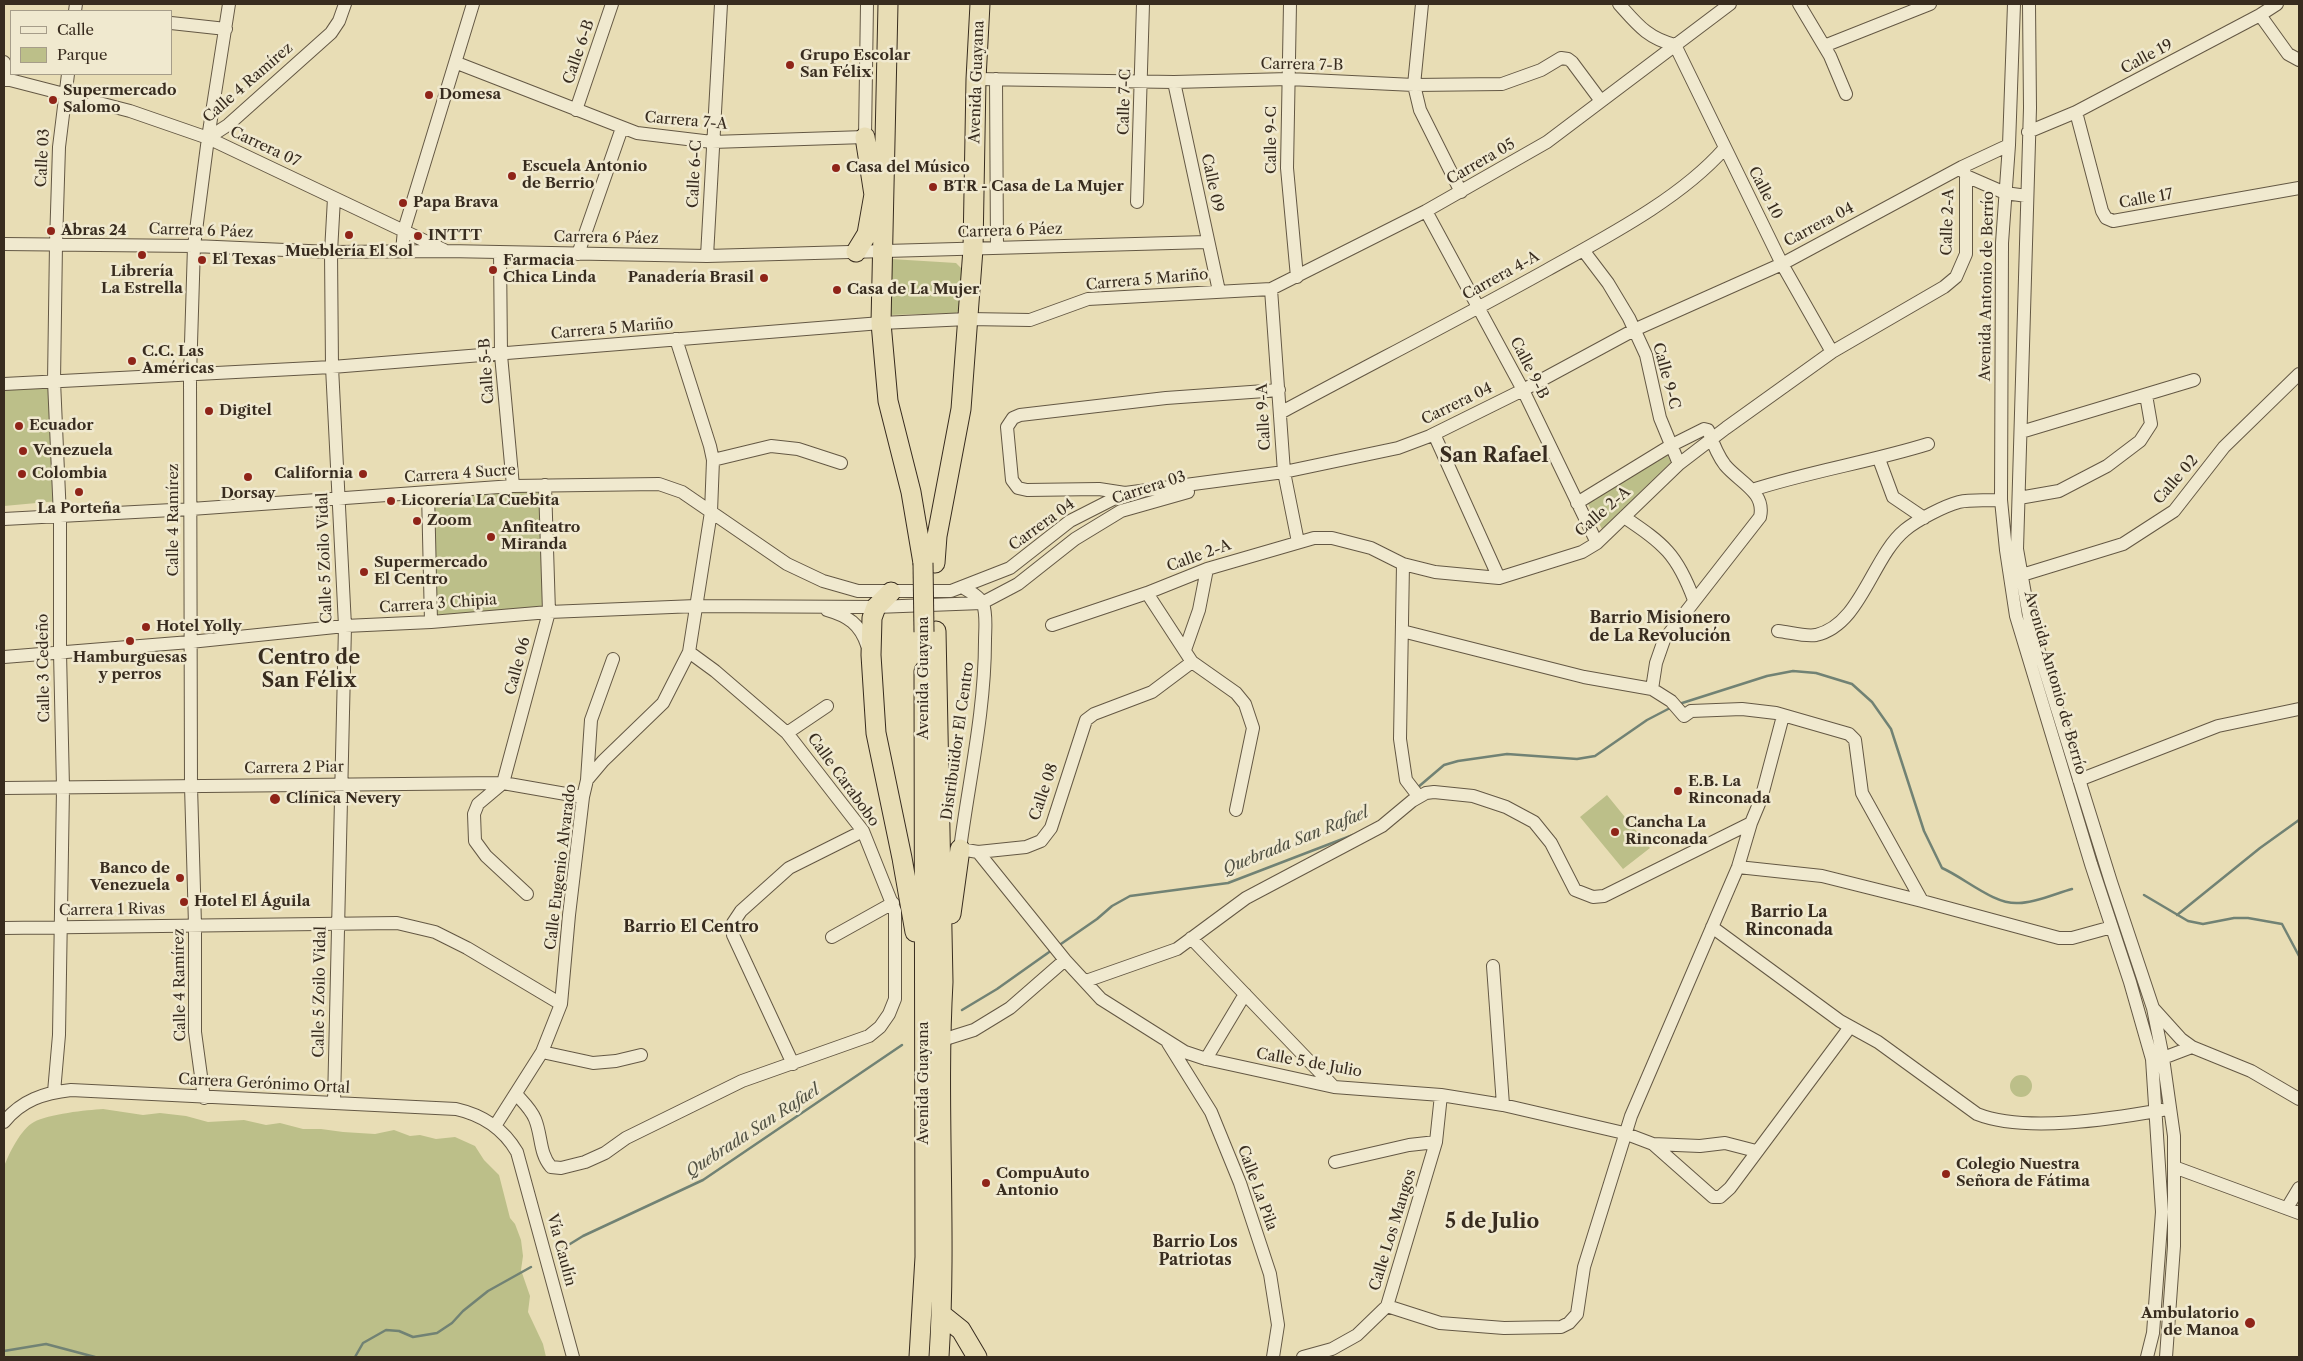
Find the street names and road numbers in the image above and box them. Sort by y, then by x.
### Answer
street label: Calle 6-B [560,17,598,87]
street label: Avenida Guayana [966,20,988,144]
street label: Calle 19 [2118,36,2176,78]
street label: Calle 4 Ramírez [199,39,297,127]
street label: Carrera 7-B [1260,55,1344,75]
street label: Calle 7-C [1115,69,1135,135]
street label: Calle 9-C [1263,106,1281,174]
street label: Carrera 7-A [644,108,728,134]
street label: Carrera 07 [227,123,303,171]
street label: Calle 03 [32,128,54,188]
street label: Carrera 05 [1444,135,1518,189]
street label: Calle 6-C [684,140,706,208]
street label: Calle 09 [1197,152,1227,214]
street label: Calle 10 [1744,164,1786,222]
street label: Calle 17 [2118,185,2174,213]
street label: Calle 2-A [1938,188,1958,256]
street label: Avenida Antonio de Berrío [1976,191,1998,381]
street label: Carrera 04 [1781,199,1857,251]
street label: Carrera 6 Páez [148,220,254,242]
street label: Carrera 6 Páez [957,220,1063,242]
street label: Carrera 6 Páez [553,228,659,248]
street label: Carrera 4-A [1460,248,1542,304]
street label: Carrera 5 Mariño [1085,266,1209,294]
street label: Carrera 5 Mariño [550,315,674,343]
street label: Calle 9-B [1506,334,1552,402]
street label: Calle 5-B [476,337,498,405]
street label: Calle 9-C [1649,341,1683,411]
street label: Carrera 04 [1419,379,1495,429]
street label: Calle 9-A [1253,383,1275,451]
street label: Calle 02 [2150,452,2202,508]
street label: Carrera 4 Sucre [404,461,516,487]
street label: Calle 4 Ramírez [165,463,183,577]
street label: Carrera 03 [1110,468,1188,508]
street label: Calle 2-A [1572,483,1634,541]
street label: Calle 5 Zoilo Vidal [314,492,336,624]
street label: Carrera 04 [1006,495,1078,555]
street label: Calle 2-A [1164,536,1234,576]
street label: Avenida Antonio de Berrío [2020,589,2090,777]
street label: Carrera 3 Chipia [379,591,497,617]
street label: Calle 3 Cedeño [34,613,54,723]
street label: Avenida Guayana [915,616,933,740]
street label: Calle 06 [502,635,534,697]
street label: Distribuidor El Centro [938,661,978,821]
street label: Calle Carabobo [803,730,883,830]
street label: Carrera 2 Piar [244,758,344,778]
street label: Calle 08 [1026,761,1062,823]
street label: Calle Eugenio Alvarado [542,783,580,951]
street label: Carrera 1 Rivas [59,900,165,920]
street label: Calle 5 Zoilo Vidal [310,926,330,1058]
street label: Calle 4 Ramírez [170,928,190,1042]
street label: Avenida Guayana [915,1021,933,1145]
street label: Calle 5 de Julio [1255,1045,1363,1081]
street label: Carrera Gerónimo Ortal [178,1071,350,1097]
street label: Calle La Pila [1233,1143,1281,1233]
street label: Calle Los Mangos [1366,1167,1420,1293]
street label: Vía Caulín [543,1212,579,1288]

